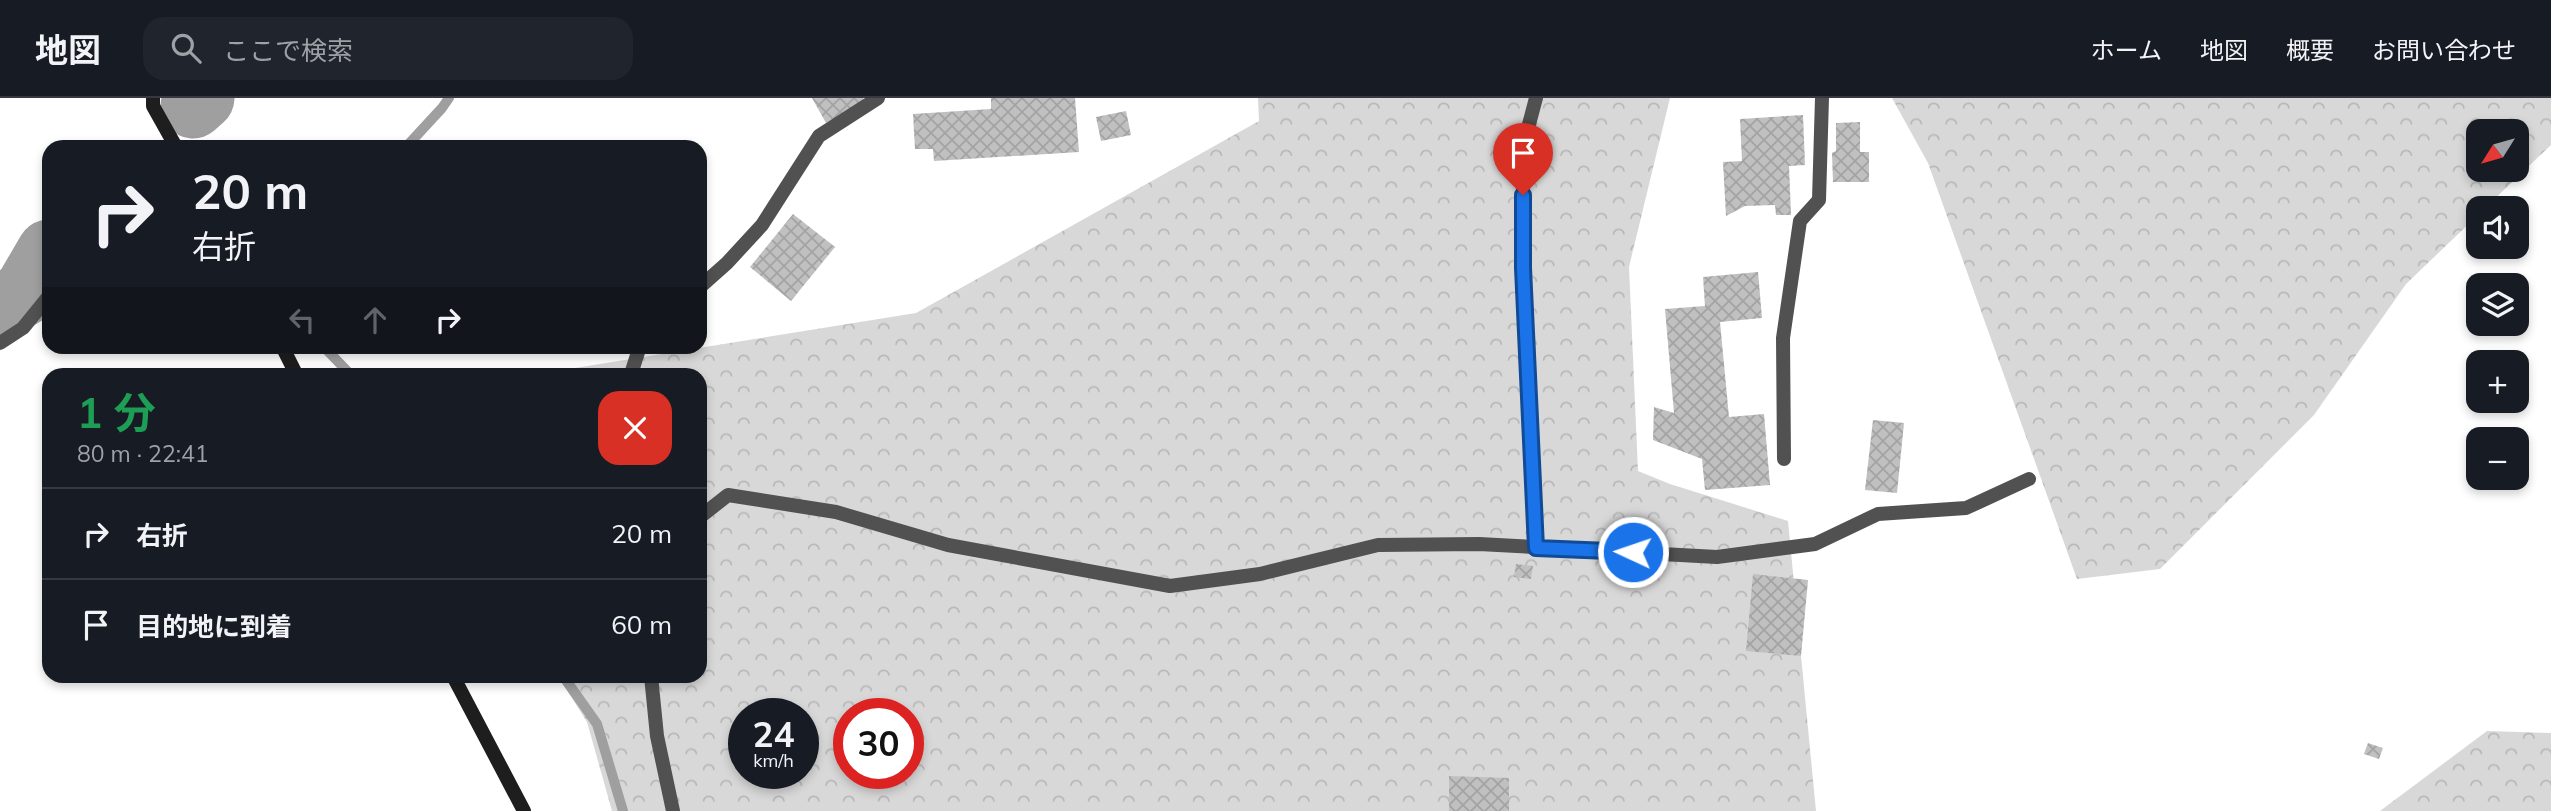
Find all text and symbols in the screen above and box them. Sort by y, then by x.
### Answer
search box [143,17,633,80]
text: 地図 [35,29,101,70]
icon: search [167,29,205,67]
text: ここで検索 [223,34,353,67]
text: ホーム [2091,35,2162,65]
text: 地図 [2200,35,2248,65]
text: 概要 [2286,35,2334,65]
text: お問い合わせ [2372,35,2516,65]
north arrow [2466,119,2529,182]
map controls [2466,119,2529,490]
pin [1493,123,1553,195]
icon: arrive [1504,134,1542,172]
text: 20 m [192,160,308,221]
icon: right [77,168,168,259]
button: sound [2466,196,2529,259]
text: 右折 [192,226,256,266]
button: layers [2466,273,2529,336]
icon: left [283,301,321,339]
icon: ahead [356,301,394,339]
icon: right [429,301,467,339]
button: + [2466,350,2529,413]
text: 1 分 [77,386,156,439]
button: close [598,391,672,465]
button: − [2466,427,2529,490]
text: 80 m · 22:41 [77,439,209,468]
icon: right [77,515,115,553]
position arrow [1596,515,1670,589]
text: 20 m [611,517,672,550]
text: 右折 [136,519,188,552]
icon: arrive [77,606,115,644]
text: 60 m [611,608,672,641]
text: 目的地に到着 [136,610,292,643]
speed limit sign: 30 [833,698,924,789]
text: 24 [752,712,795,756]
text: km/h [753,749,794,772]

